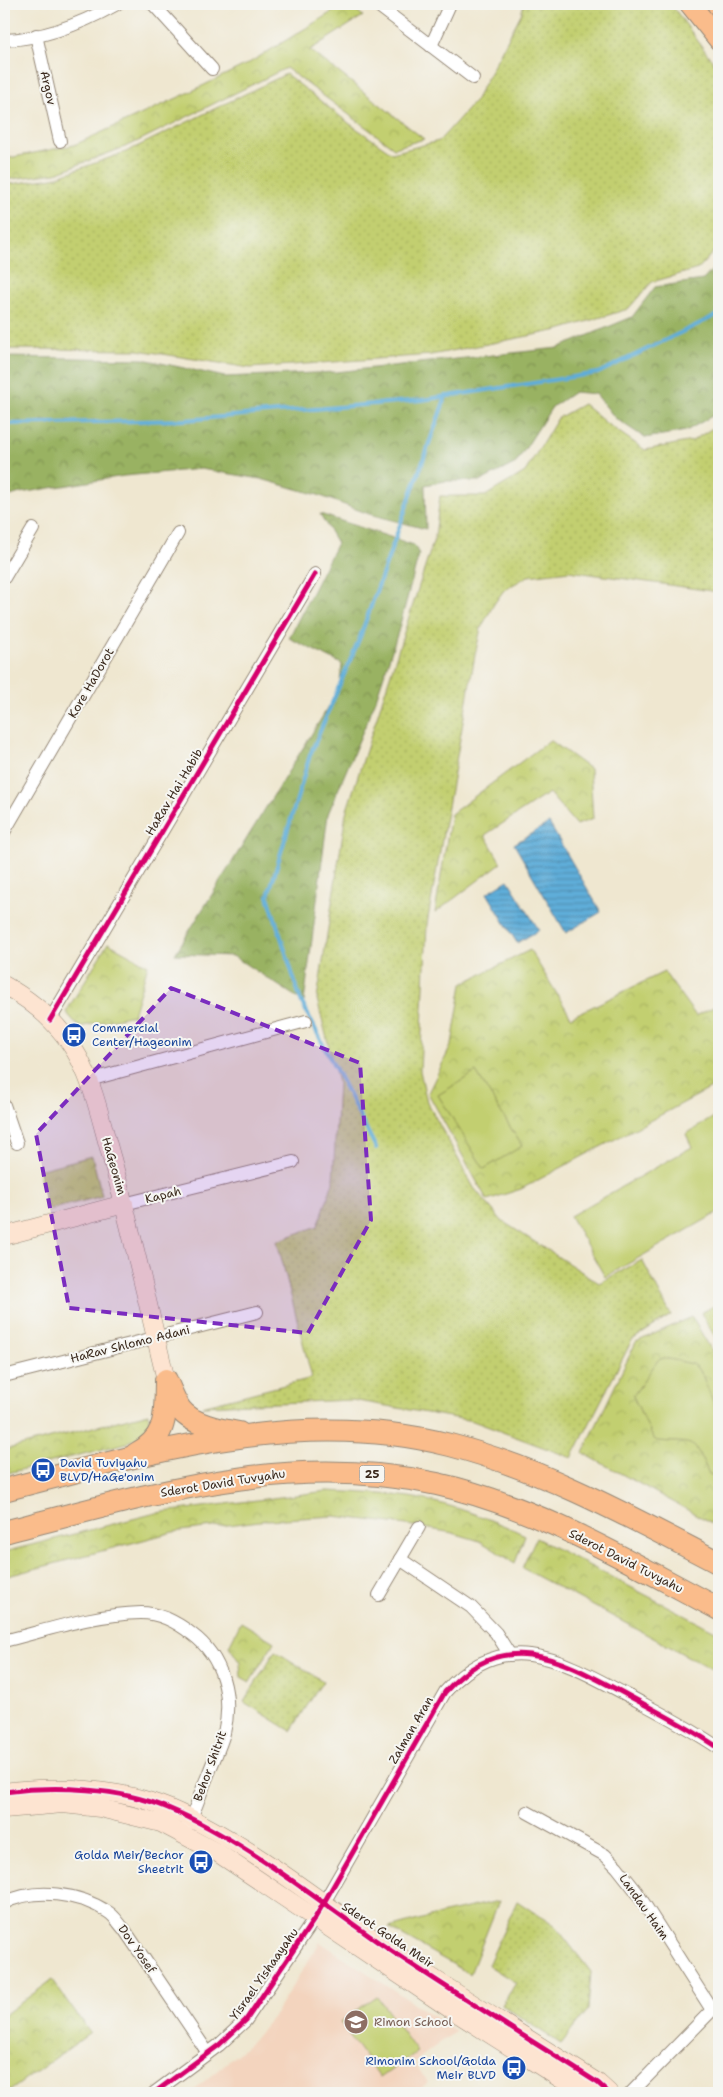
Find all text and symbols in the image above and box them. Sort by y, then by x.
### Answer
street label: Argov [36,69,60,107]
street label: Kore HaDorot [64,645,118,721]
street label: HaRav Hai Habib [142,746,206,838]
place label: Commercial Center/Hageonim [92,1020,192,1050]
bus stop icon: Commercial Center/Hageonim [61,1022,87,1048]
street label: HaGeonim [98,1135,130,1197]
street label: Kapah [143,1183,183,1207]
street label: HaRav Shlomo Adani [69,1321,191,1367]
place label: David Tuviyahu BLVD/HaGe'onim [60,1455,154,1485]
bus stop icon: David Tuviyahu BLVD/HaGe'onim [30,1457,56,1483]
street label: Sderot David Tuvyahu [159,1465,287,1501]
road number: 25 [360,1466,384,1482]
street label: Sderot David Tuvyahu [566,1525,686,1597]
street label: Zalman Aran [385,1693,437,1767]
street label: Behor Shitrit [190,1728,230,1804]
place label: Golda Meir/Bechor Sheetrit [74,1847,184,1877]
bus stop icon: Golda Meir/Bechor Sheetrit [188,1849,214,1875]
street label: Landau Haim [615,1871,673,1943]
street label: Sderot Golda Meir [339,1898,437,1972]
street label: Dov Yosef [114,1922,160,1977]
street label: Yisrael Yishaayahu [226,1925,302,2023]
school or university icon: Rimon School [343,2009,369,2035]
place label: Rimon School [374,2014,453,2030]
place label: Rimonim School/Golda Meir BLVD [365,2053,497,2083]
bus stop icon: Rimonim School/Golda Meir BLVD [501,2055,527,2081]

